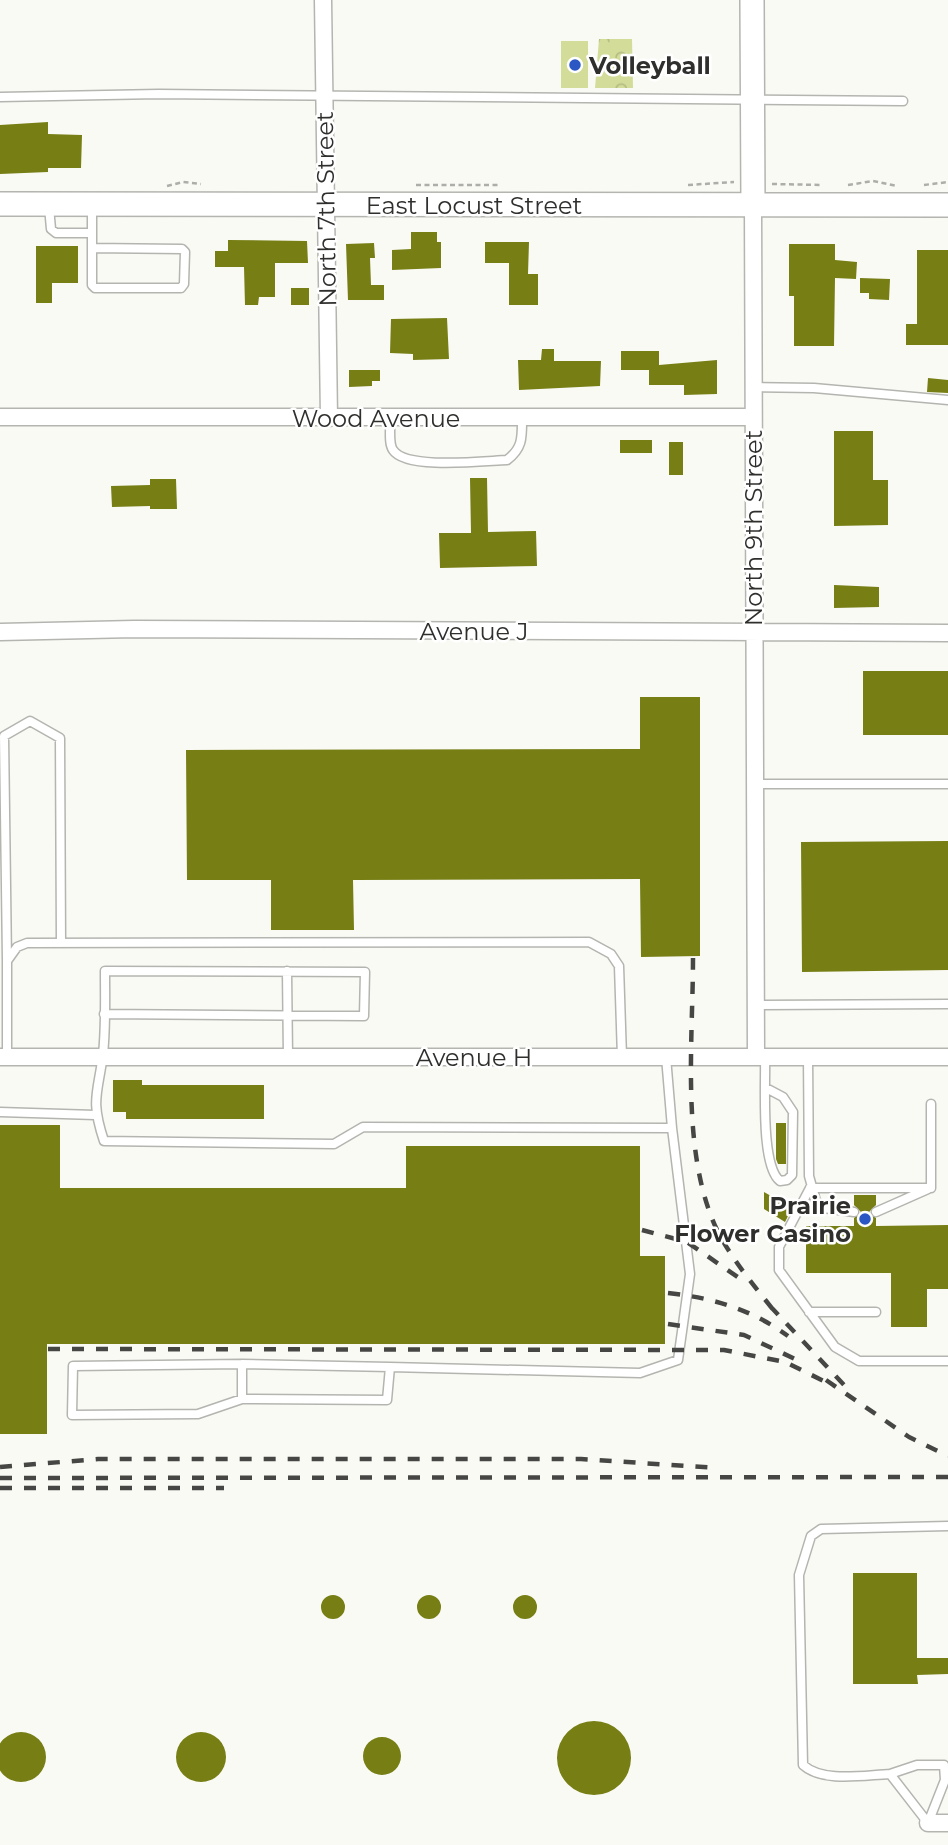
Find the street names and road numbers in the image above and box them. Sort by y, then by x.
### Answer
street label: North 7th Street [310,111,342,307]
street label: East Locust Street [366,191,583,220]
street label: Wood Avenue [292,404,460,433]
street label: North 9th Street [739,430,768,626]
street label: Avenue J [420,617,528,646]
street label: Avenue H [416,1043,532,1072]

